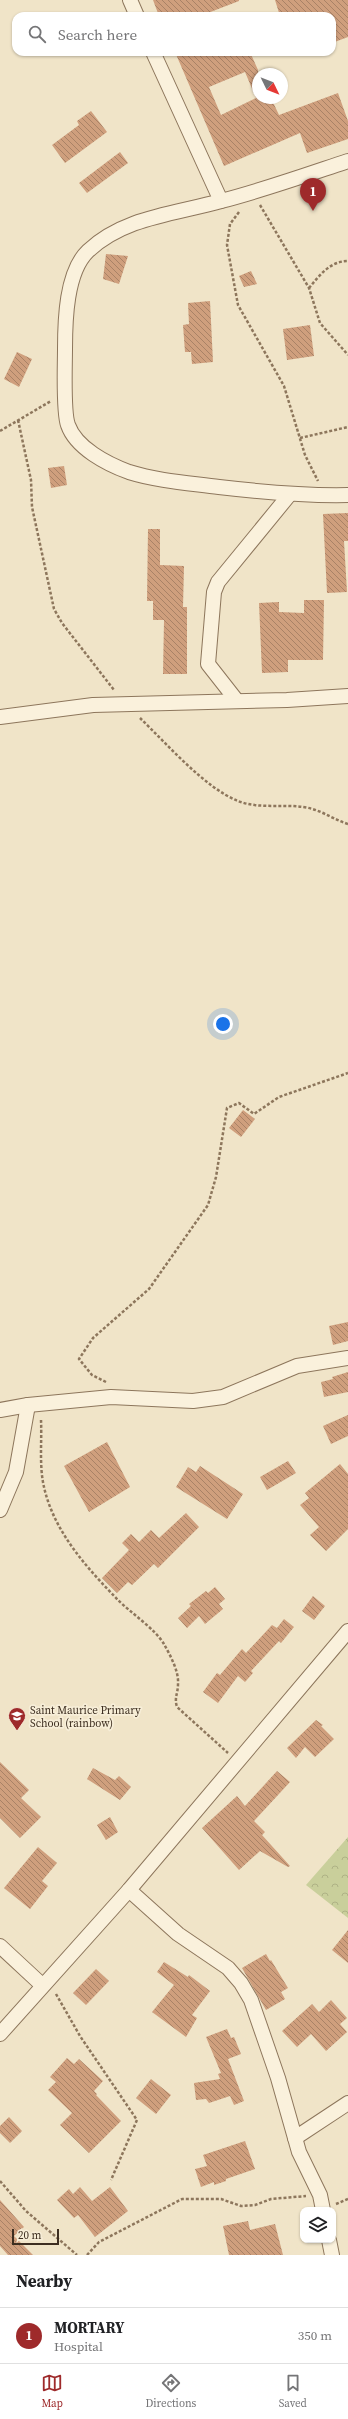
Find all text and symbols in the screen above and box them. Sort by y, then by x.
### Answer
search box [12,12,336,56]
icon: search [26,23,48,45]
text: Search here [58,24,137,45]
north arrow [252,68,288,104]
pin: 1 [300,178,326,211]
your location [213,1014,233,1034]
place label: Saint Maurice Primary School (rainbow) [30,1703,141,1731]
school or university icon: Saint Maurice Primary School (rainbow) [7,1706,27,1731]
map controls [300,2207,336,2243]
button: layers [300,2207,336,2243]
scale bar [12,2227,59,2246]
text: 20 m [18,2228,41,2243]
text: Nearby [16,2269,72,2293]
text: MORTARY [54,2317,124,2338]
text: 1 [25,2327,33,2344]
text: 350 m [298,2327,332,2344]
text: Hospital [54,2338,103,2355]
tab: Map [41,2372,63,2411]
tab: Directions [145,2372,196,2411]
tab: Saved [279,2372,307,2411]

